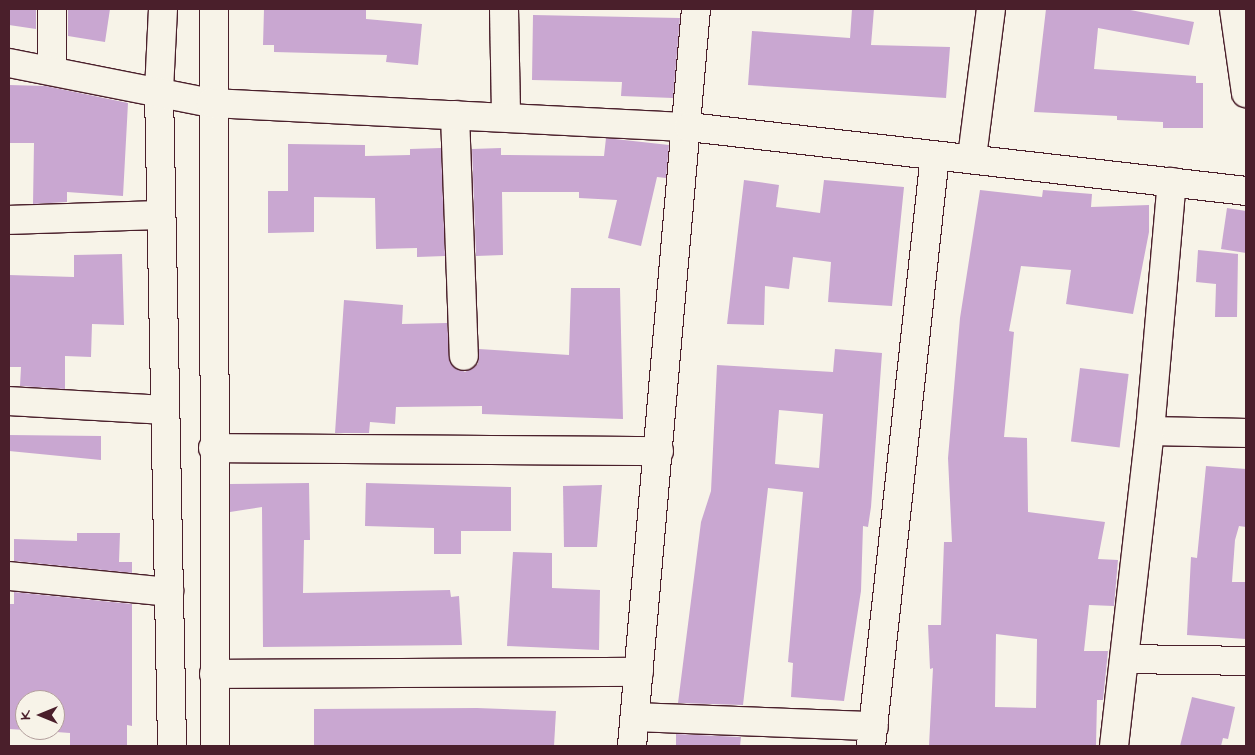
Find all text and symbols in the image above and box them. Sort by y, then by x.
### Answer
north arrow [15,690,65,740]
text: K [17,710,35,720]

